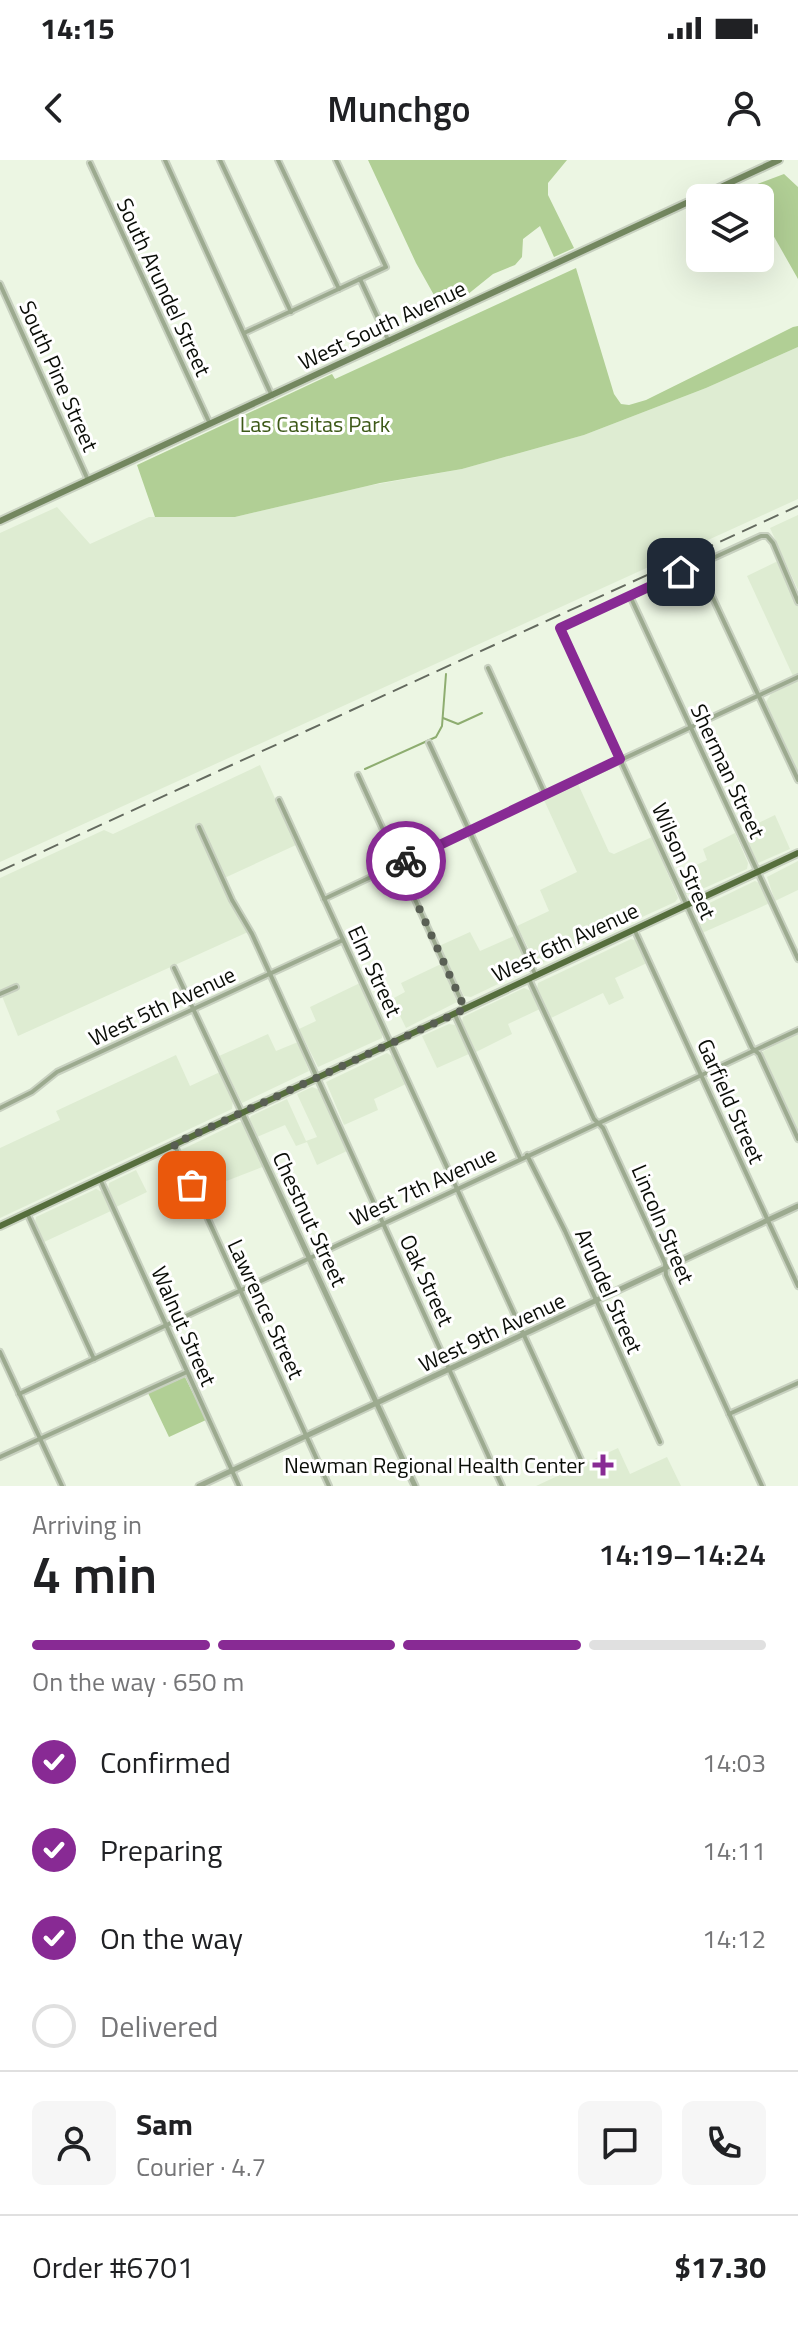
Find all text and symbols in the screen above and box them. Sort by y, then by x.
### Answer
text: 14:15 [40,5,115,51]
text: Munchgo [327,81,471,136]
icon: back [32,86,76,130]
icon: person [722,86,766,130]
map controls [686,184,774,272]
button: layers [686,184,774,272]
street label: South Arundel Street [108,192,220,382]
street label: West South Avenue [293,271,471,379]
street label: South Pine Street [11,295,108,457]
park label: Las Casitas Park [240,407,391,441]
pin [647,538,715,606]
icon: home [659,550,703,594]
street label: Sherman Street [682,698,774,844]
street label: Wilson Street [643,797,725,925]
courier [366,821,446,901]
icon: bike [384,839,428,883]
street label: West 6th Avenue [486,893,644,991]
street label: Elm Street [339,920,411,1022]
street label: West 5th Avenue [83,957,241,1055]
street label: Garfield Street [688,1033,774,1169]
street label: West 7th Avenue [344,1137,502,1235]
street label: Chestnut Street [264,1146,356,1292]
pin [158,1151,226,1219]
street label: Lincoln Street [623,1159,704,1289]
icon: bag [170,1163,214,1207]
street label: Arundel Street [566,1223,652,1359]
street label: Oak Street [391,1229,463,1332]
street label: Lawrence Street [219,1233,313,1385]
street label: Walnut Street [142,1261,226,1392]
street label: West 9th Avenue [413,1283,571,1381]
place label: Newman Regional Health Center [284,1448,585,1482]
marker: Newman Regional Health Center [592,1454,614,1476]
text: Arriving in [32,1505,142,1544]
text: 14:19–14:24 [599,1531,766,1577]
text: 4 min [32,1534,157,1613]
text: On the way · 650 m [32,1662,244,1701]
text: Confirmed [100,1739,231,1785]
icon: check [32,1740,76,1784]
text: 14:03 [702,1743,766,1782]
text: Preparing [100,1827,222,1873]
icon: check [32,1828,76,1872]
text: 14:11 [702,1831,766,1870]
text: On the way [100,1915,243,1961]
icon: check [32,1916,76,1960]
text: 14:12 [702,1919,766,1958]
text: Delivered [100,2003,218,2049]
button: person [32,2101,116,2185]
text: Sam [136,2101,193,2147]
button: chat [578,2101,662,2185]
button: phone [682,2101,766,2185]
text: Courier · 4.7 [136,2147,266,2186]
text: Order #6701 [32,2244,194,2290]
text: $17.30 [674,2244,766,2290]

